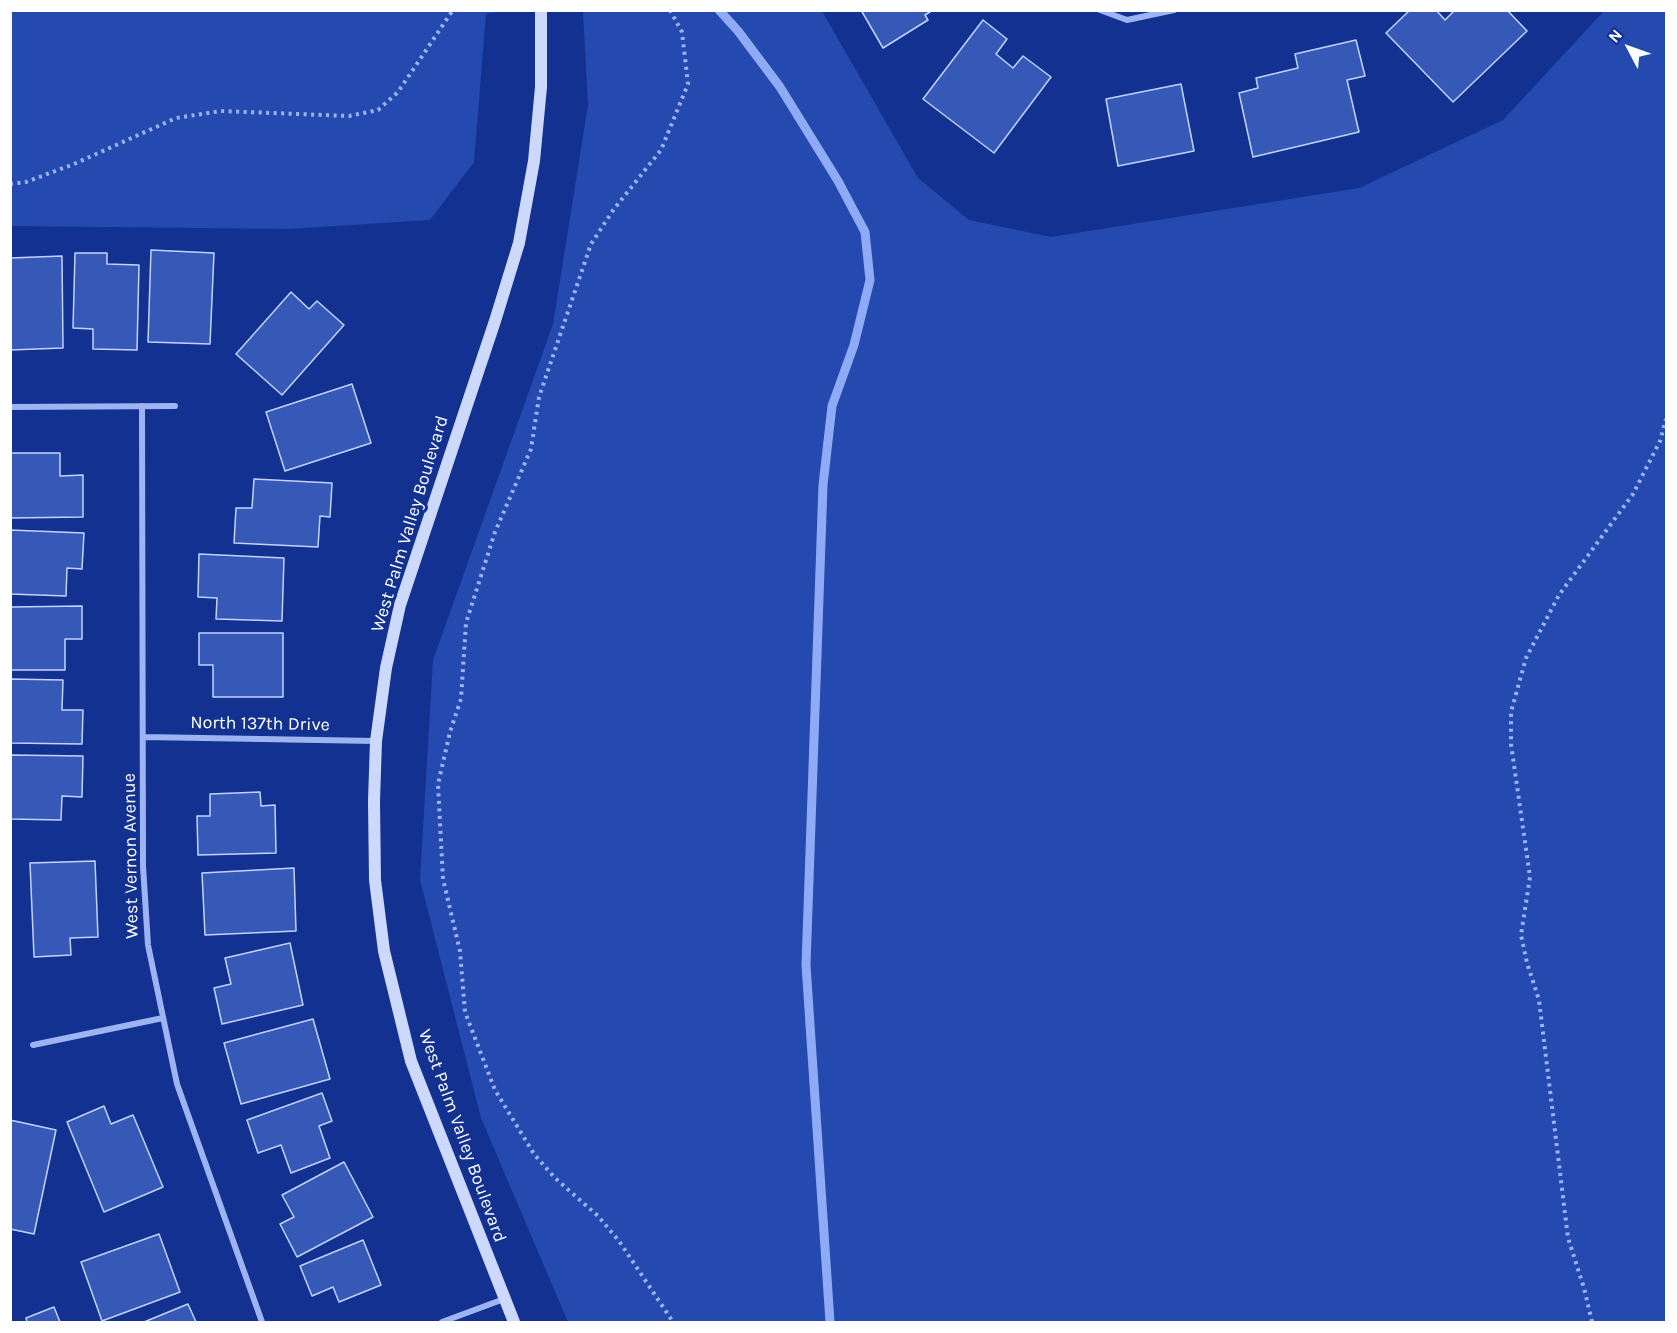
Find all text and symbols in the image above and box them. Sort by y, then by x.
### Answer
north arrow [1599,18,1659,78]
text: N [1604,25,1626,46]
street label: West Palm Valley Boulevard [367,413,453,635]
street label: North 137th Drive [190,712,330,736]
street label: West Vernon Avenue [119,773,143,939]
street label: West Palm Valley Boulevard [413,1027,511,1245]

